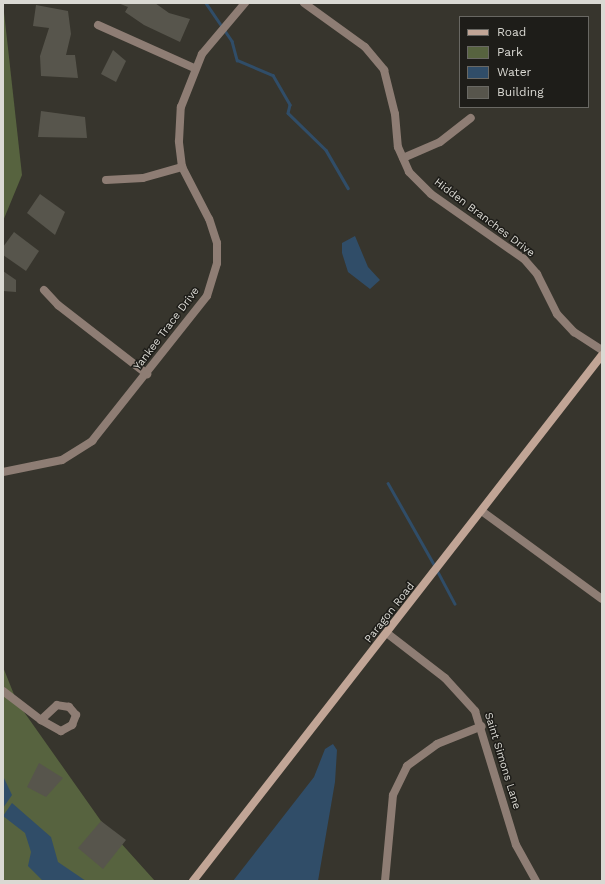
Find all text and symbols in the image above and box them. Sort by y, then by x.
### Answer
legend [459,16,589,108]
text: Road [497,25,526,39]
text: Park [497,45,523,59]
text: Water [497,65,531,79]
text: Building [497,85,544,99]
street label: Hidden Branches Drive [431,176,537,260]
street label: Yankee Trace Drive [131,285,203,373]
street label: Paragon Road [362,580,418,646]
street label: Saint Simons Lane [481,711,523,811]

